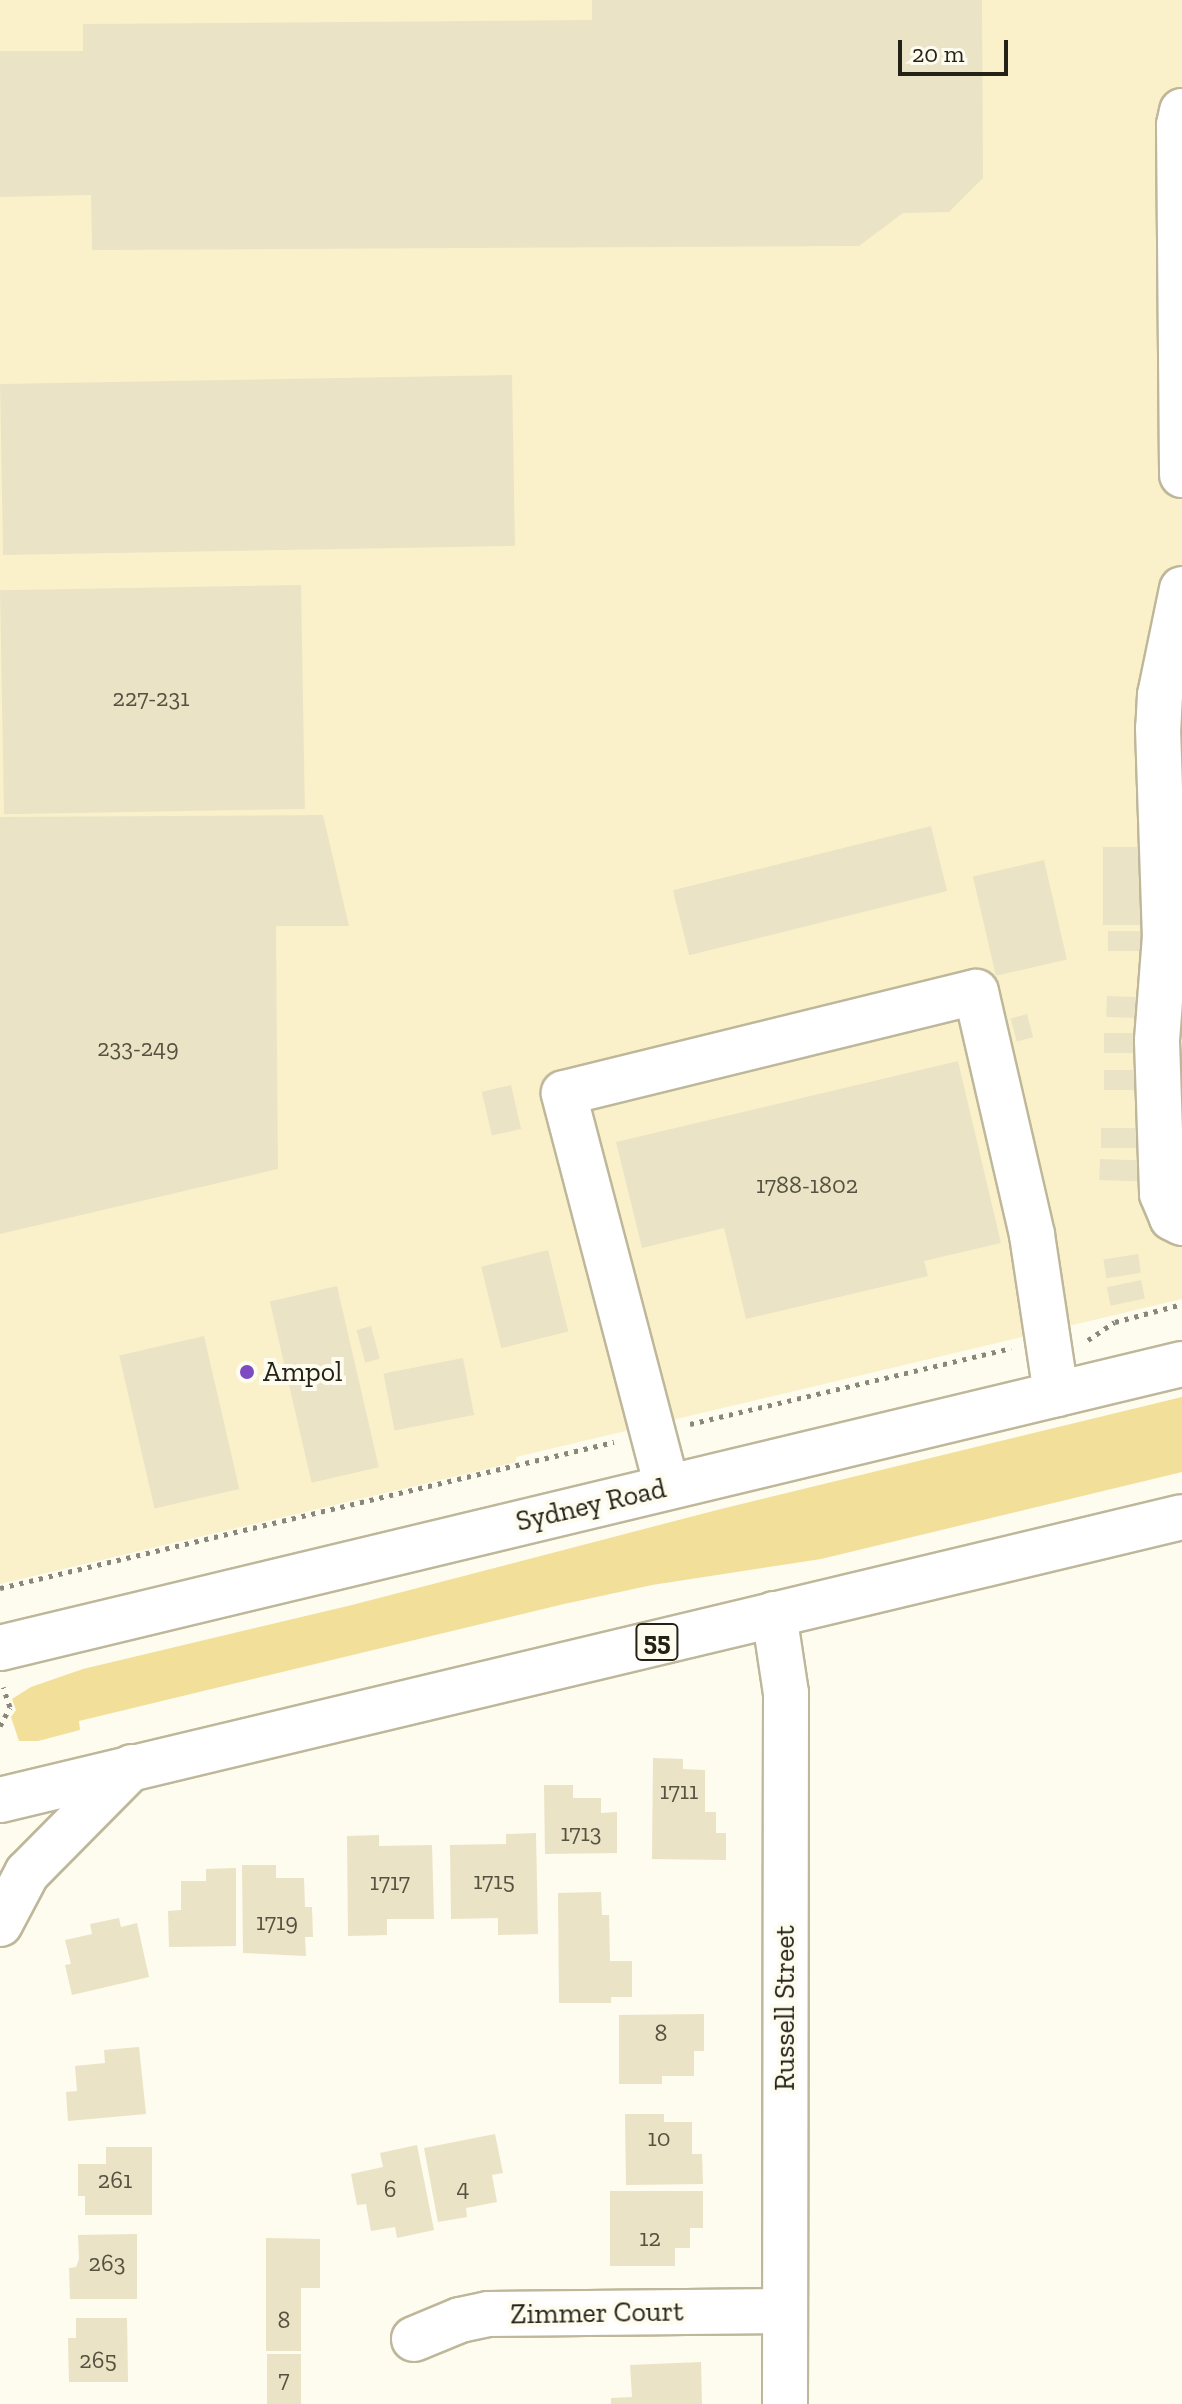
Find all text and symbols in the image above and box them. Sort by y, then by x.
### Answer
scale bar [902,24,1012,74]
text: 20 m [912,39,964,68]
house number: 227-231 [113,684,189,712]
house number: 233-249 [97,1034,179,1062]
house number: 1788-1802 [756,1171,858,1199]
place label: Ampol [263,1355,343,1389]
marker: Ampol [238,1363,256,1381]
street label: Sydney Road [512,1471,670,1539]
road number: 55 [635,1620,679,1664]
house number: 1711 [660,1777,698,1805]
house number: 1713 [560,1819,602,1847]
house number: 1715 [473,1867,515,1895]
house number: 1717 [370,1868,410,1896]
house number: 1719 [256,1908,298,1936]
street label: Russell Street [768,1925,802,2091]
house number: 8 [655,2019,667,2047]
house number: 10 [647,2124,671,2152]
house number: 261 [98,2166,132,2194]
house number: 4 [457,2174,469,2202]
house number: 6 [384,2175,396,2203]
house number: 12 [639,2224,661,2252]
house number: 263 [89,2249,125,2277]
street label: Zimmer Court [510,2295,684,2331]
house number: 8 [278,2306,290,2334]
house number: 265 [79,2346,117,2374]
house number: 7 [278,2365,290,2393]

